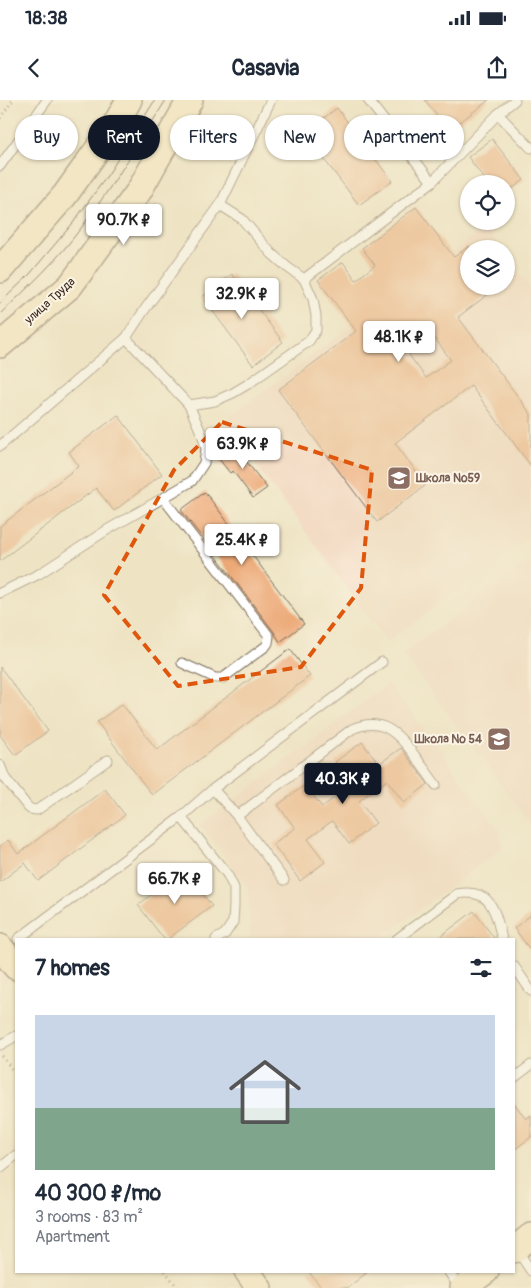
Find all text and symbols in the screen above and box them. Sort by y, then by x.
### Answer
text: 18:38 [25,6,67,30]
icon: back [20,54,48,82]
text: Casavia [232,54,299,82]
icon: share [483,54,511,82]
chip: Buy [15,115,78,160]
chip: Rent [88,115,160,160]
chip: Filters [170,115,255,160]
chip: New [265,115,334,160]
chip: Apartment [344,115,464,160]
map controls [460,175,515,295]
button: locate [460,175,515,230]
pin: 90.7K ₽ [78,204,170,246]
text: 90.7K ₽ [97,210,151,230]
button: layers [460,240,515,295]
street label: улица Труда [21,274,79,328]
pin: 32.9K ₽ [196,278,288,320]
text: 32.9K ₽ [216,284,268,304]
pin: 48.1K ₽ [353,320,445,363]
text: 48.1K ₽ [374,327,424,347]
pin: 63.9K ₽ [197,428,289,470]
text: 63.9K ₽ [217,434,269,454]
school or university icon: Школа №59 [386,465,412,491]
place label: Школа №59 [415,471,480,486]
pin: 25.4K ₽ [196,524,288,566]
text: 25.4K ₽ [215,530,269,550]
school or university icon: Школа № 54 [486,726,512,752]
place label: Школа № 54 [413,732,482,747]
pin: 40.3K ₽ [297,762,389,805]
text: 40.3K ₽ [315,769,371,789]
pin: 66.7K ₽ [129,862,221,905]
text: 66.7K ₽ [148,869,202,889]
icon: filters [467,954,495,982]
text: 7 homes [35,955,110,982]
icon: home [220,1047,310,1137]
text: 40 300 ₽/mo [35,1180,161,1207]
text: 3 rooms · 83 m² [35,1207,143,1227]
text: Apartment [35,1227,110,1247]

